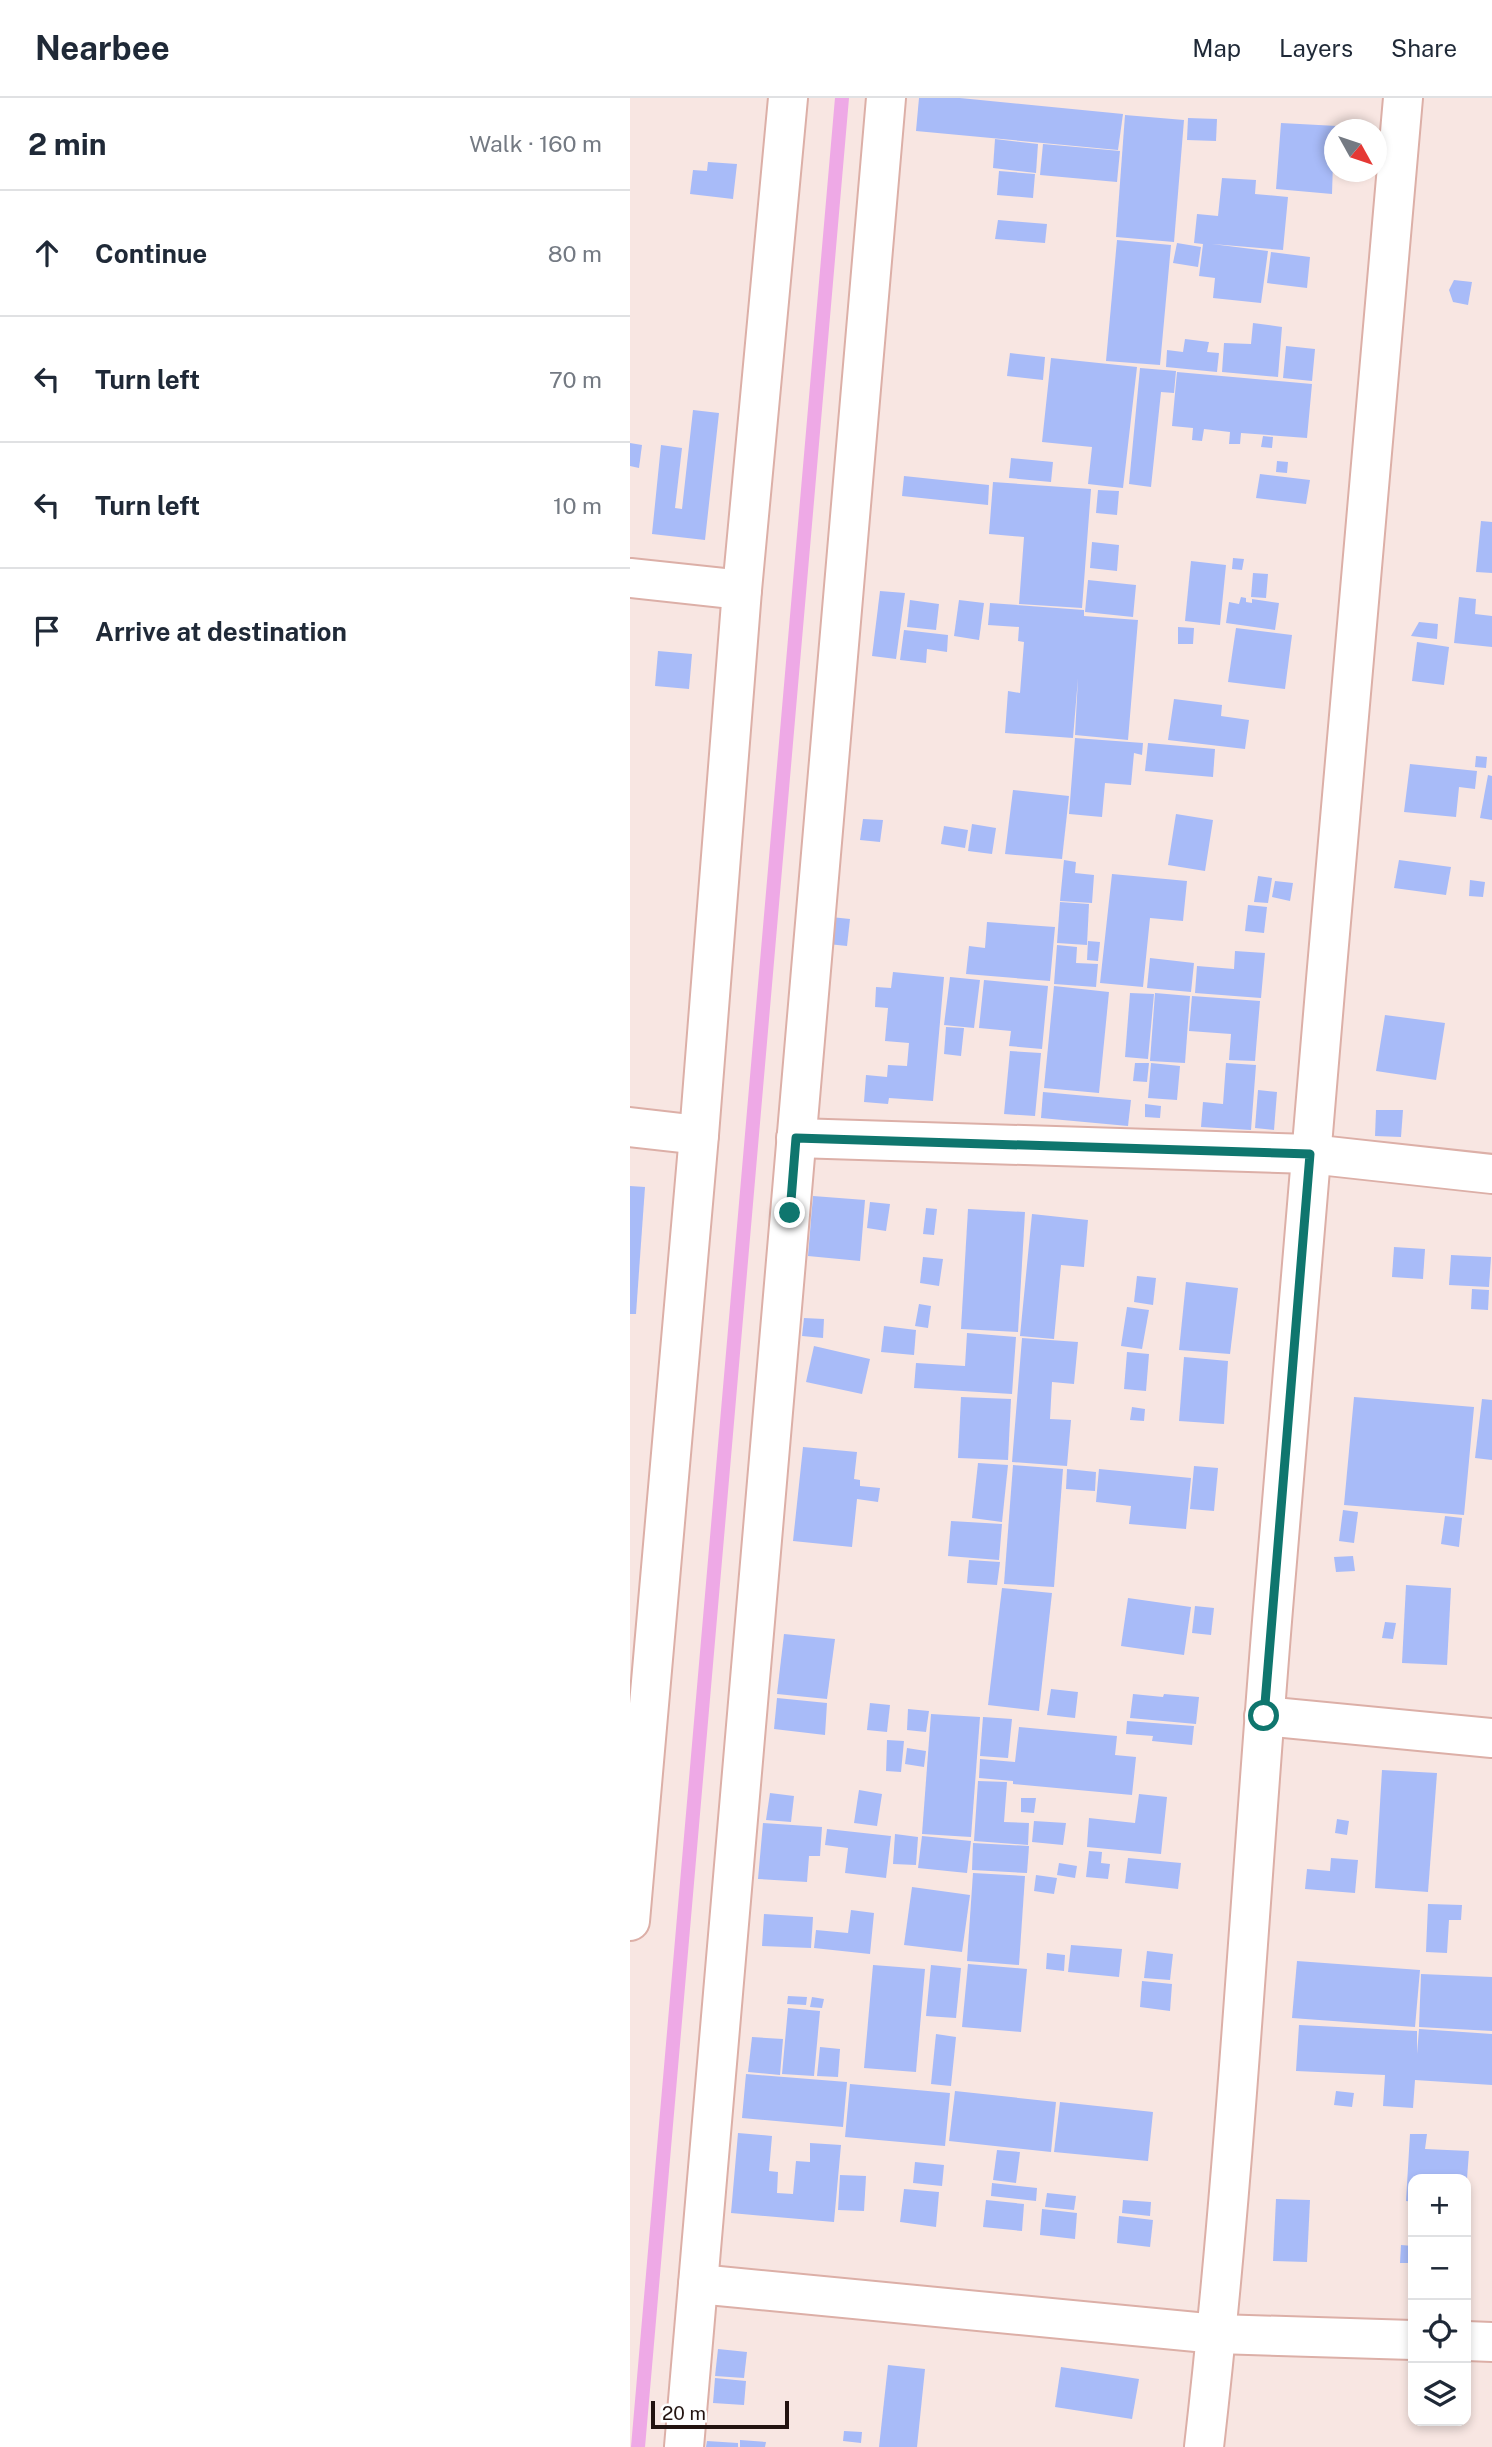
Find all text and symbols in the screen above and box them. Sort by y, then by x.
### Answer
text: Nearbee [35,29,170,67]
text: Map [1192,34,1241,62]
text: Layers [1279,34,1353,62]
text: Share [1391,34,1457,62]
north arrow [1324,119,1387,182]
text: 2 min [28,126,107,162]
text: Walk · 160 m [469,130,602,157]
icon: ahead [28,234,66,272]
text: Continue [95,238,207,269]
text: 80 m [548,240,602,267]
icon: left [28,360,66,398]
text: Turn left [95,364,200,395]
text: 70 m [549,366,602,393]
icon: left [28,486,66,524]
text: Turn left [95,490,200,521]
text: 10 m [553,492,602,519]
icon: arrive [28,612,66,650]
text: Arrive at destination [95,616,347,647]
route end [774,1197,805,1228]
route start [1248,1700,1279,1731]
map controls [1408,2174,1471,2426]
button: + [1408,2174,1471,2237]
button: − [1408,2237,1471,2300]
button: locate [1408,2300,1471,2363]
button: layers [1408,2363,1471,2426]
scale bar [651,2398,789,2430]
text: 20 m [662,2402,706,2424]

